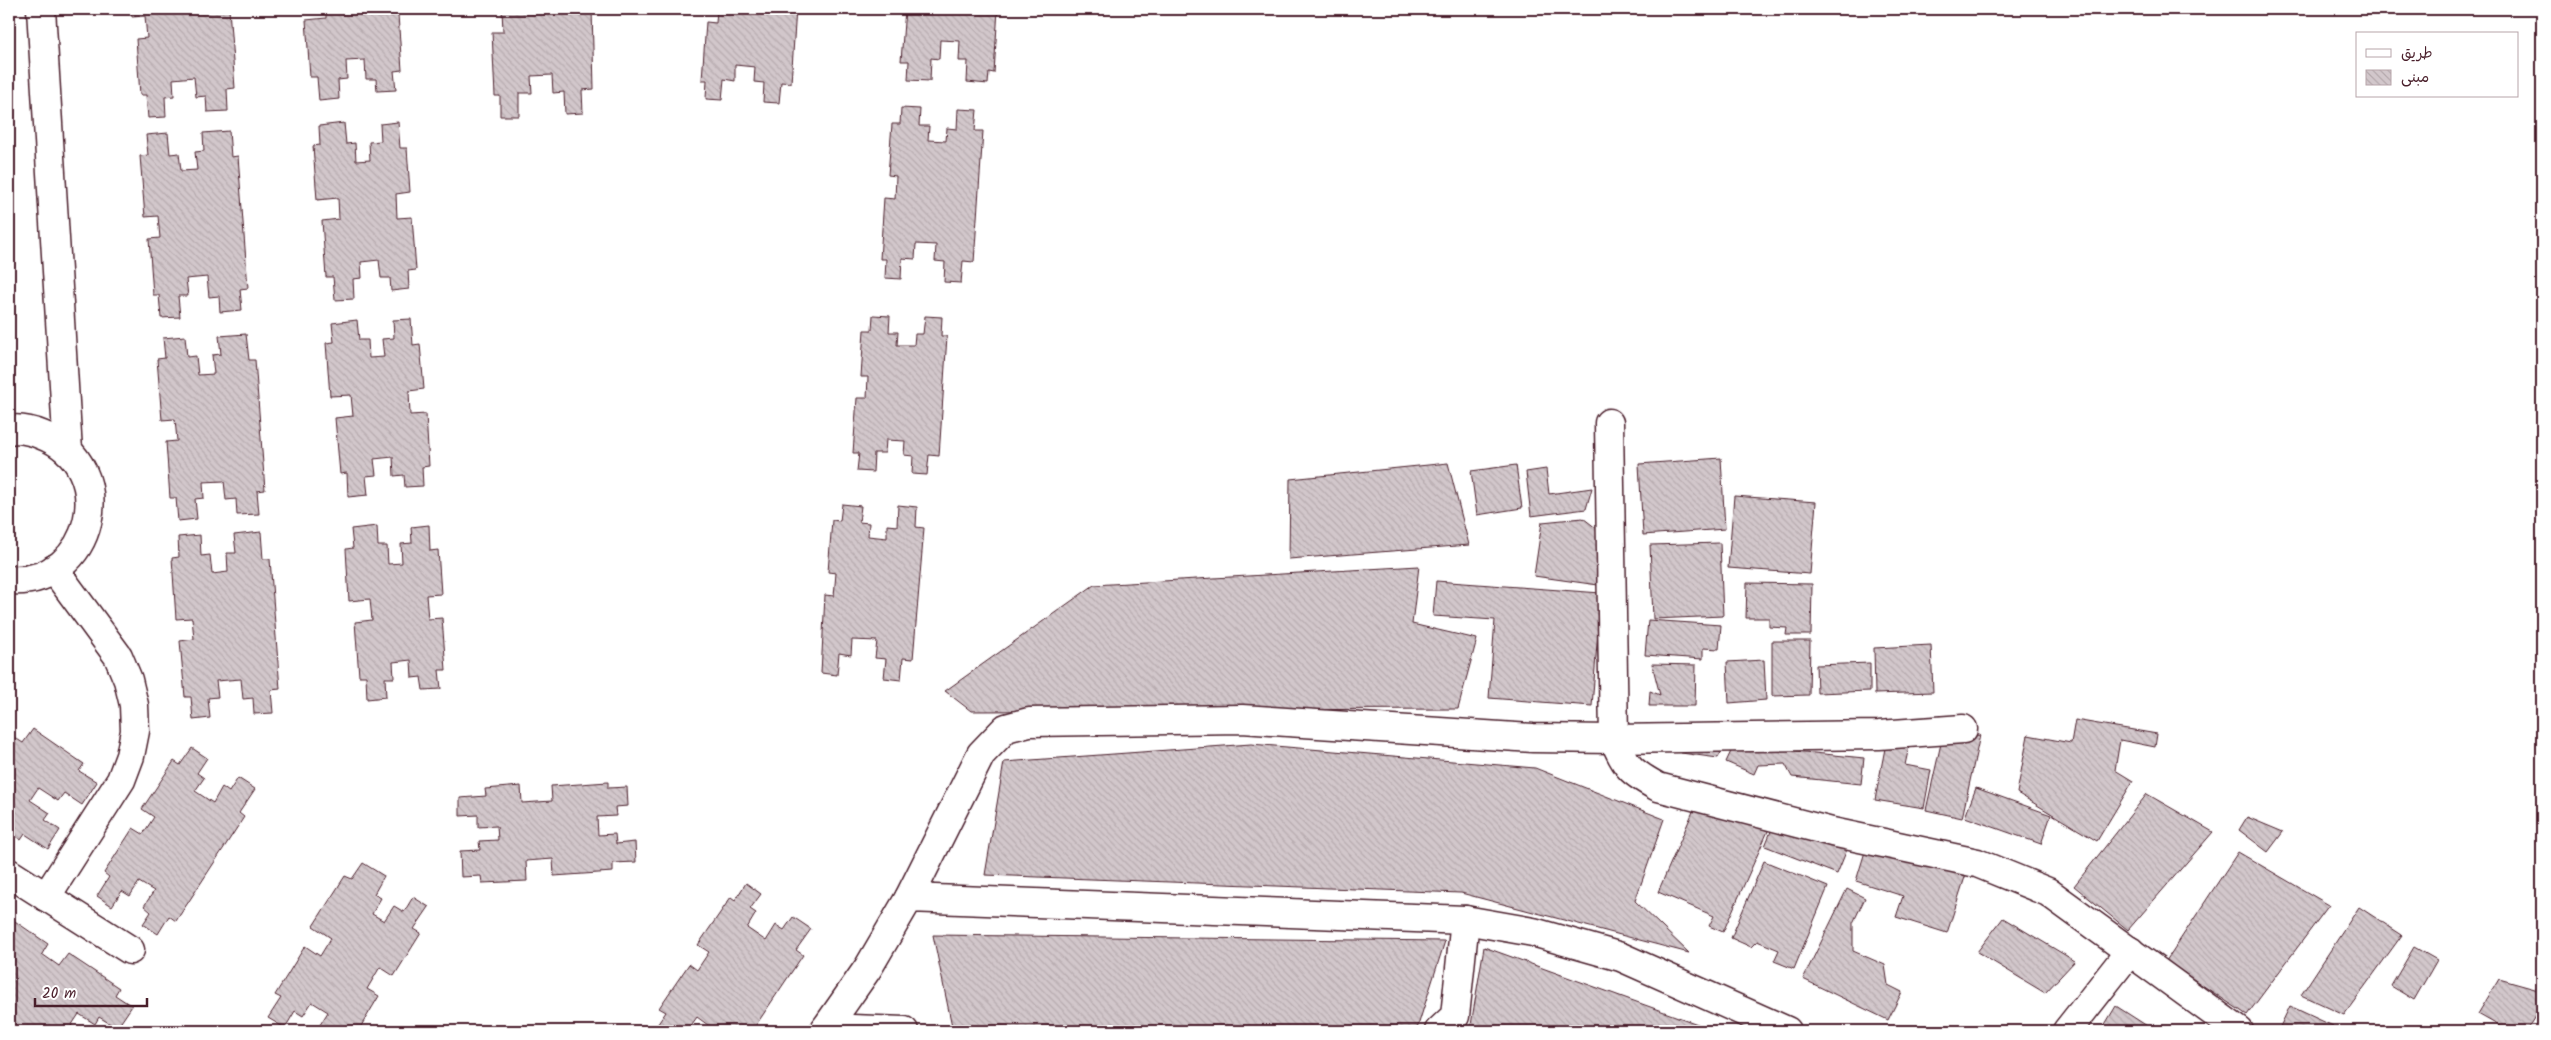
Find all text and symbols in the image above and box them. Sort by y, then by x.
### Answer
legend [2356,32,2518,98]
text: طريق [2401,42,2433,66]
text: مبنى [2401,66,2429,90]
scale bar [35,975,148,1007]
text: 20 m [42,982,76,1006]

